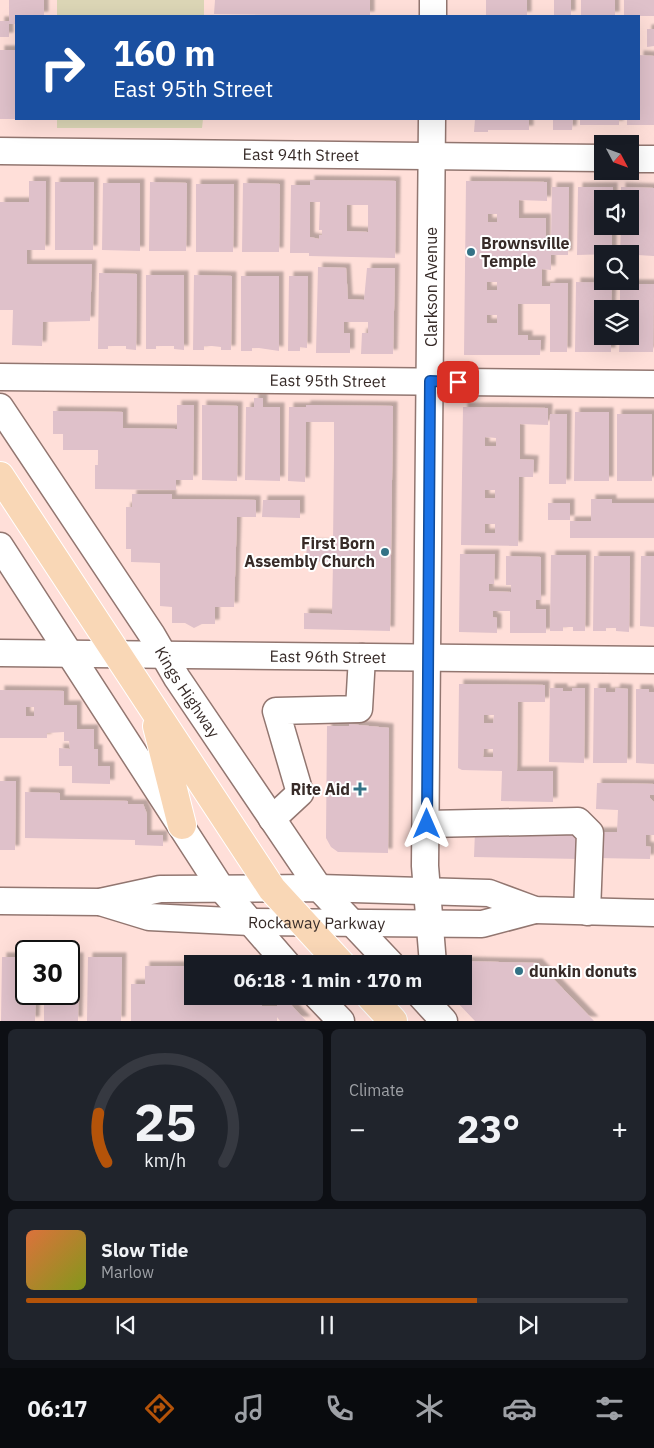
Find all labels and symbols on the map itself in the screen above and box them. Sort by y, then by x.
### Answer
north arrow [594,135,639,180]
street label: East 94th Street [243,144,359,165]
street label: Clarkson Avenue [421,227,441,347]
place label: Brownsville Temple [481,233,570,271]
marker: Brownsville Temple [465,246,477,258]
pin [437,361,479,403]
street label: East 95th Street [270,370,386,391]
place label: First Born Assembly Church [244,533,375,571]
marker: First Born Assembly Church [379,546,391,558]
street label: Kings Highway [151,643,224,741]
street label: East 96th Street [270,646,386,667]
place label: Rite Aid [291,779,350,799]
marker: Rite Aid [354,783,366,795]
position arrow [400,797,452,849]
street label: Rockaway Parkway [248,912,385,933]
speed limit sign: 30 [15,940,80,1005]
place label: dunkin donuts [529,961,637,981]
marker: dunkin donuts [513,965,525,977]

